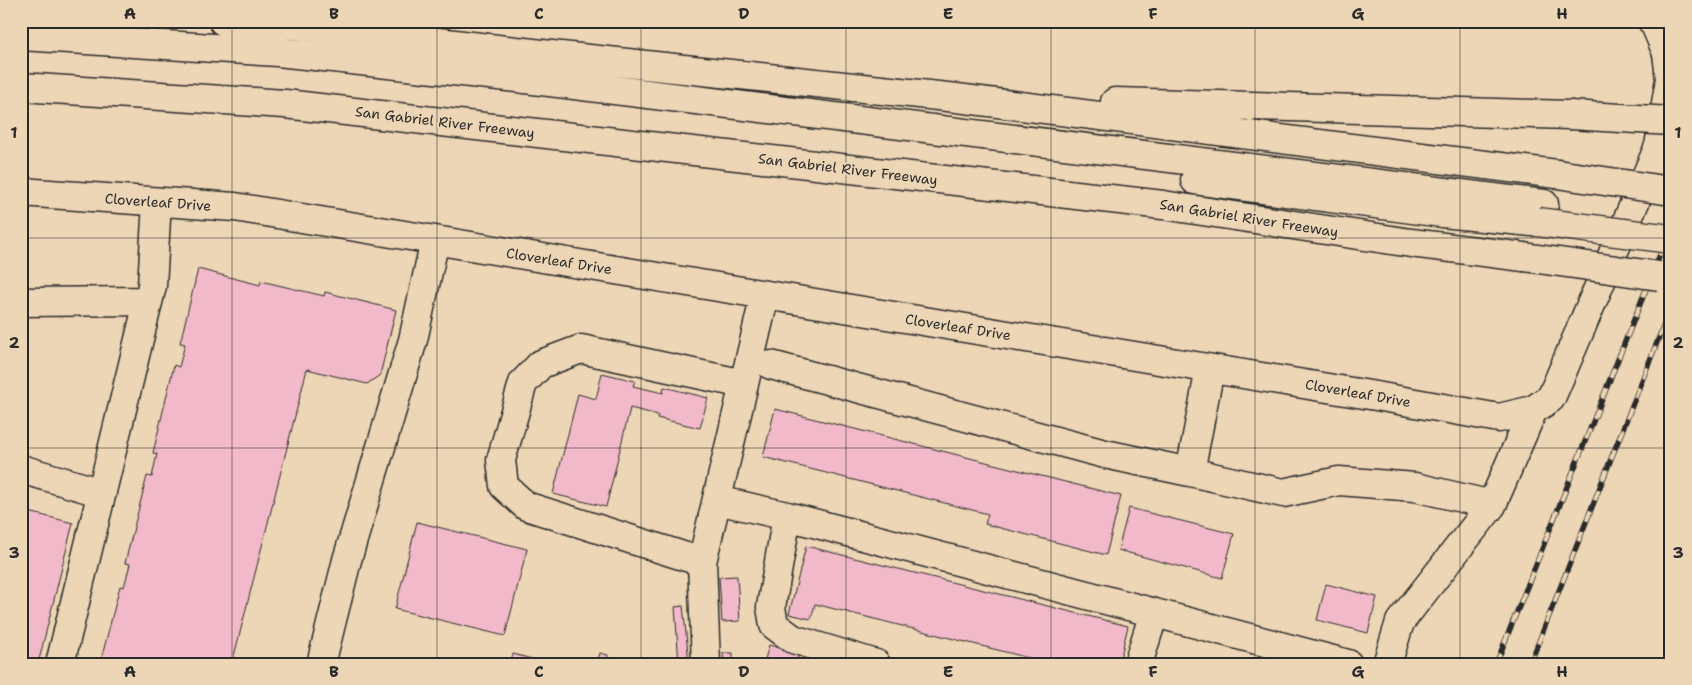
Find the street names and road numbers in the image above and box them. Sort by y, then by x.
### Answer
street label: San Gabriel River Freeway [354,102,536,142]
street label: San Gabriel River Freeway [757,149,939,189]
street label: Cloverleaf Drive [104,189,212,215]
street label: San Gabriel River Freeway [1158,195,1340,241]
street label: Cloverleaf Drive [505,244,613,278]
street label: Cloverleaf Drive [904,310,1012,344]
street label: Cloverleaf Drive [1304,375,1412,411]

